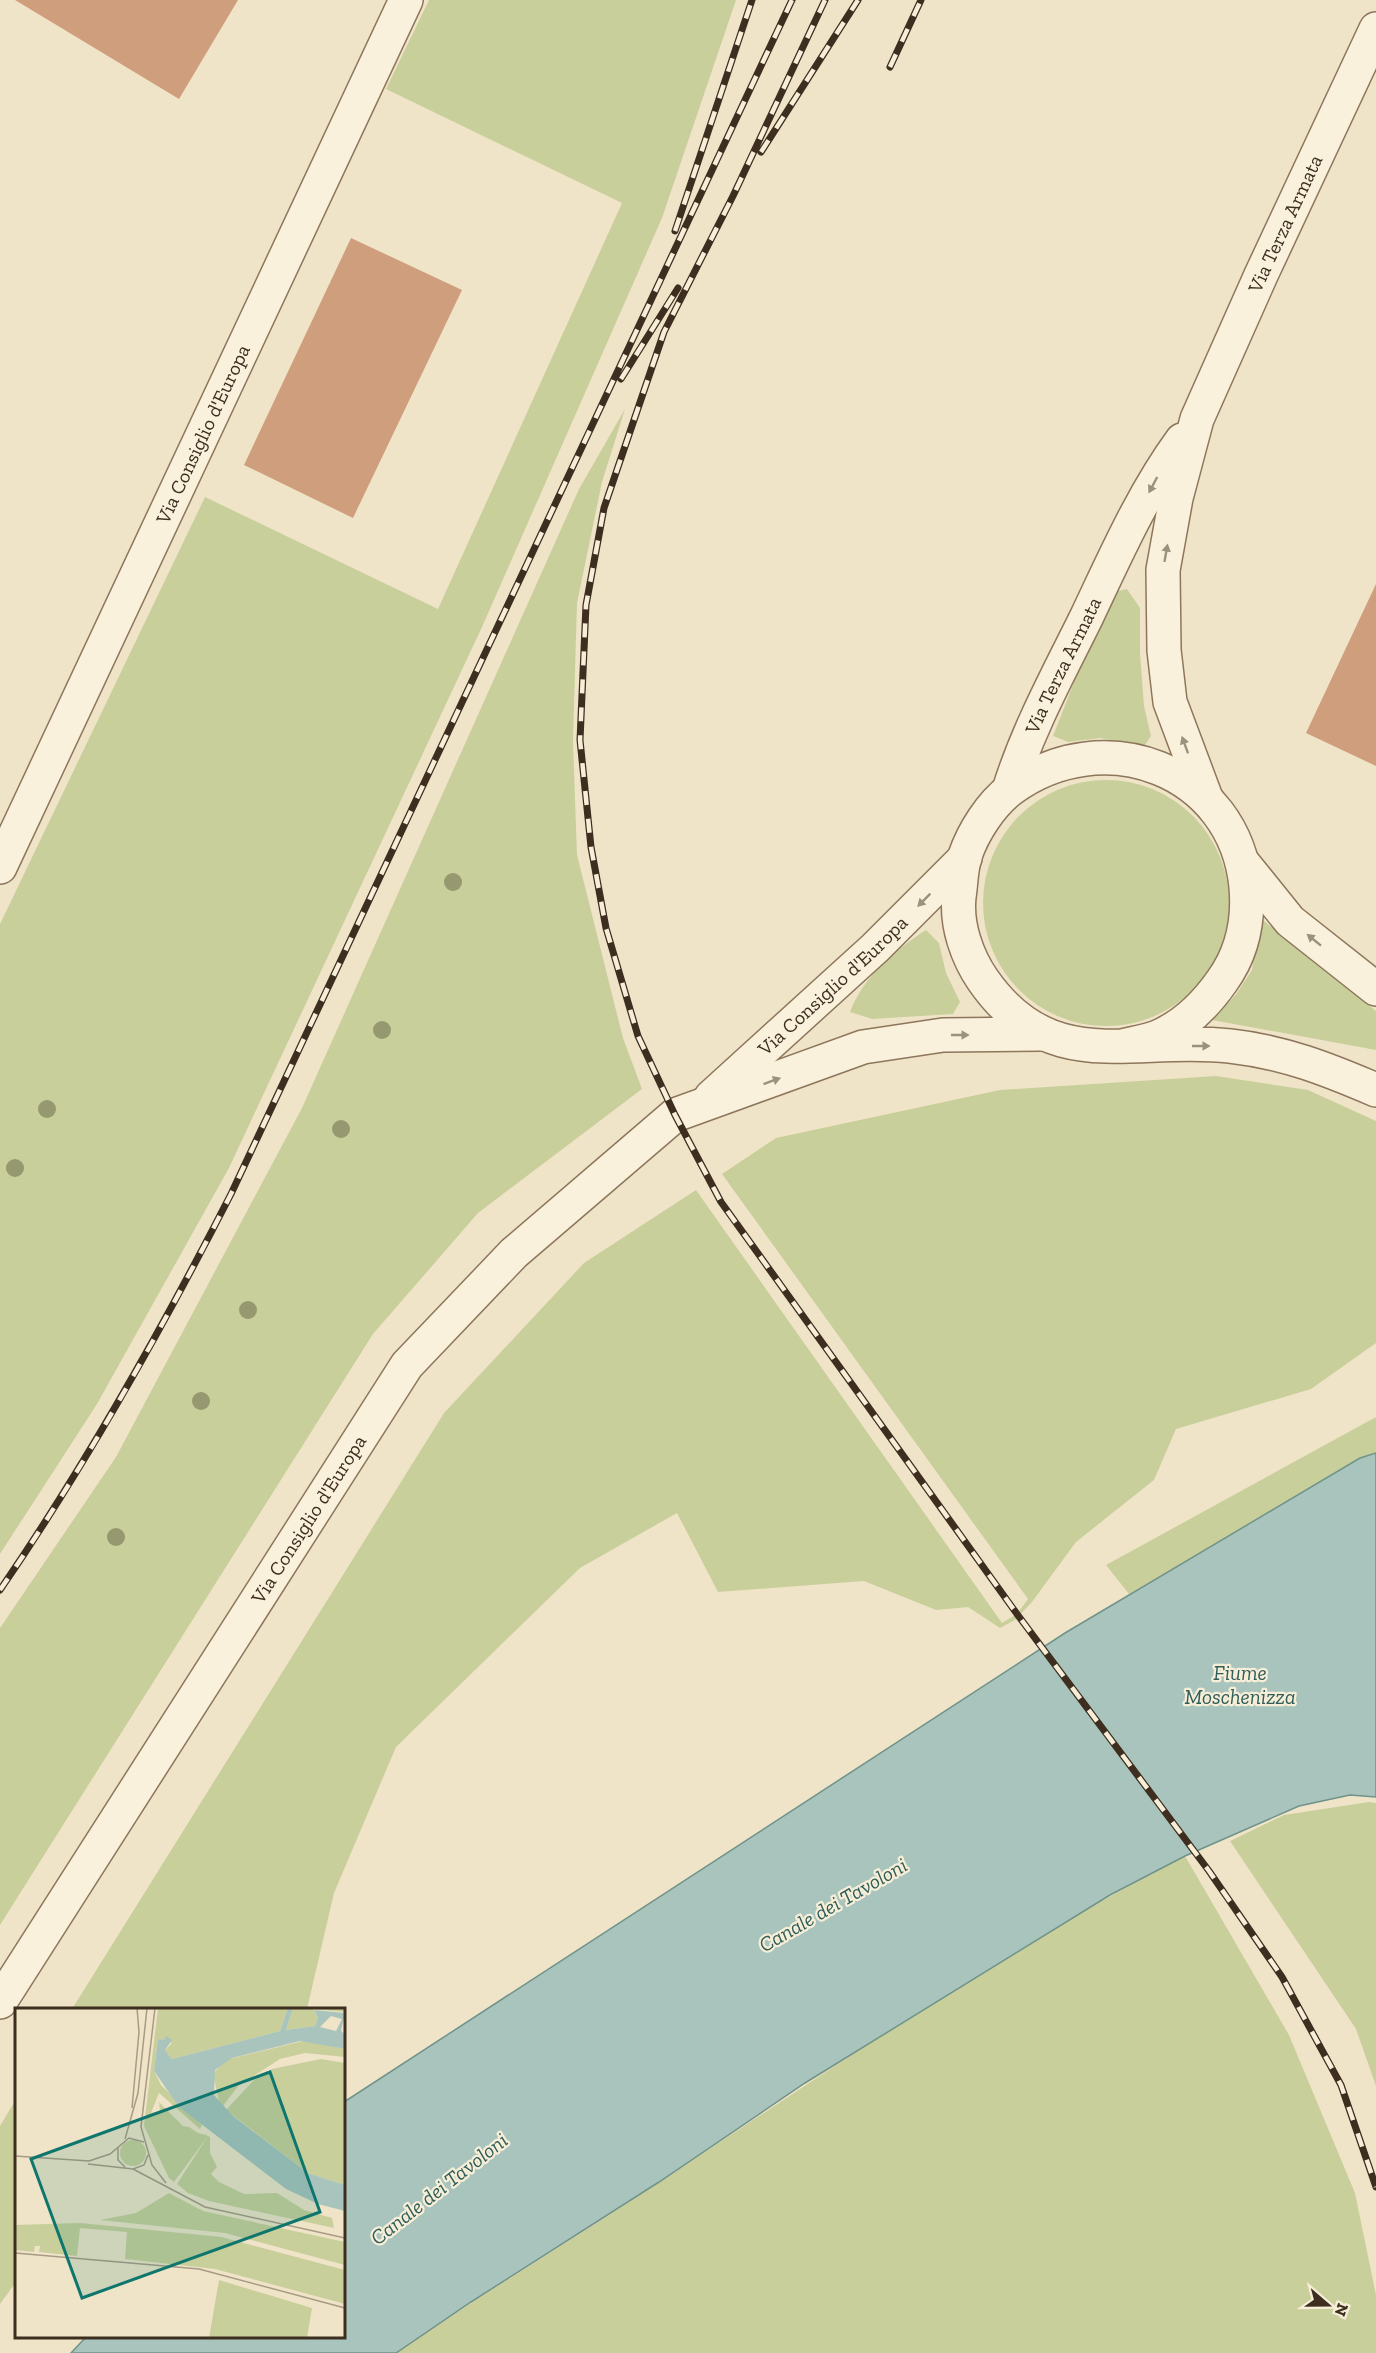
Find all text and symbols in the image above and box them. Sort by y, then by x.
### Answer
street label: Via Terza Armata [1242,151,1328,297]
street label: Via Consiglio d'Europa [150,340,255,528]
one-way arrow [1149,477,1158,494]
one-way arrow [1162,543,1171,562]
street label: Via Terza Armata [1019,593,1106,738]
one-way arrow [1180,736,1190,754]
one-way arrow [918,892,932,906]
street label: Via Consiglio d'Europa [752,910,913,1061]
one-way arrow [1306,934,1321,946]
one-way arrow [950,1030,969,1040]
one-way arrow [1192,1041,1211,1051]
one-way arrow [763,1076,781,1085]
street label: Via Consiglio d'Europa [245,1430,371,1609]
water label: Fiume Moschenizza [1184,1660,1296,1709]
water label: Canale dei Tavoloni [754,1852,911,1957]
inset map [15,2008,345,2338]
water label: Canale dei Tavoloni [365,2127,512,2250]
north arrow [1298,2275,1358,2335]
text: N [1331,2301,1353,2319]

